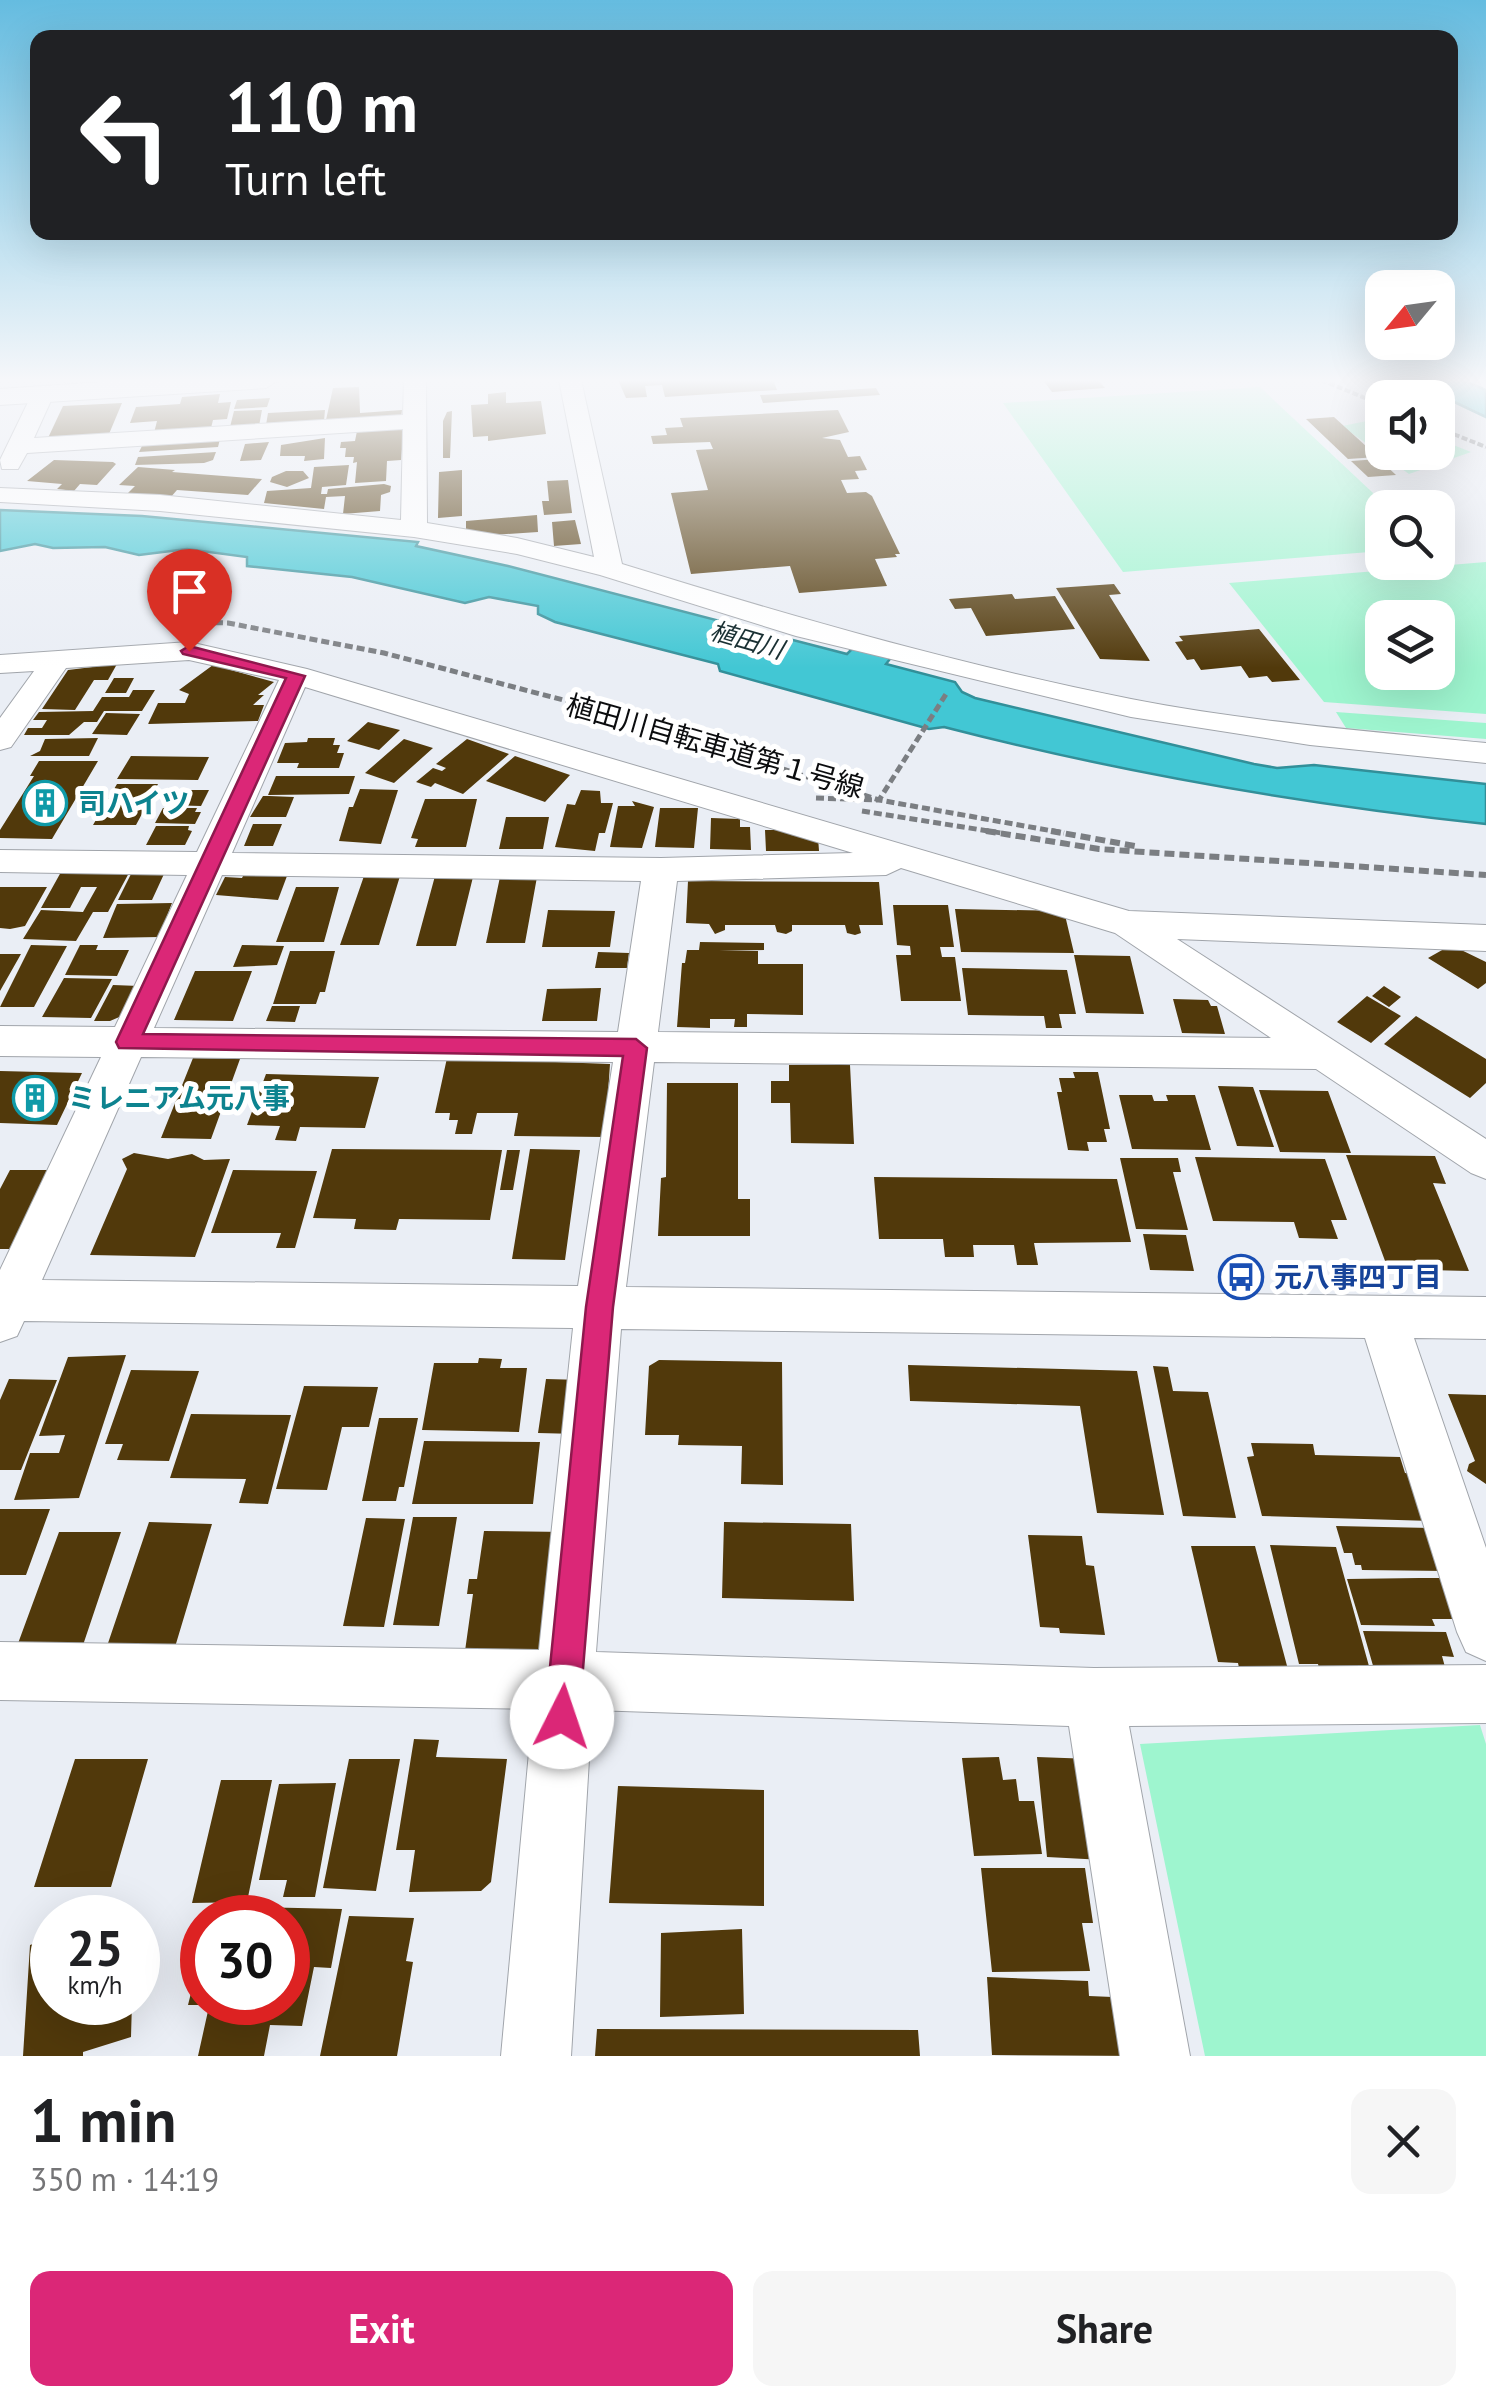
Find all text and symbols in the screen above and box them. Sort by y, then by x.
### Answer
text: 110 m [225,61,418,151]
icon: left [60,70,190,200]
text: Turn left [225,149,386,207]
north arrow [1365,270,1455,360]
map controls [1365,270,1455,690]
button: sound [1365,380,1455,470]
button: search [1365,490,1455,580]
pin [147,549,232,652]
icon: arrive [162,564,217,619]
button: layers [1365,600,1455,690]
water label: 植田川 [707,614,790,667]
street label: 植田川自転車道第１号線 [562,685,868,806]
building icon: 司ハイツ [22,780,68,826]
place label: 司ハイツ [78,784,189,821]
building icon: ミレニアム元八事 [12,1075,58,1121]
place label: ミレニアム元八事 [68,1079,290,1116]
bus stop icon: 元八事四丁目 [1218,1254,1264,1300]
place label: 元八事四丁目 [1274,1258,1442,1295]
position arrow [510,1665,614,1769]
speed limit sign: 30 [180,1895,310,2025]
text: 25 [67,1915,123,1980]
text: km/h [68,1969,122,2001]
text: 1 min [30,2081,176,2159]
button: close [1351,2089,1456,2194]
text: 350 m · 14:19 [30,2158,219,2200]
button: Exit [30,2271,733,2386]
button: Share [753,2271,1456,2386]

